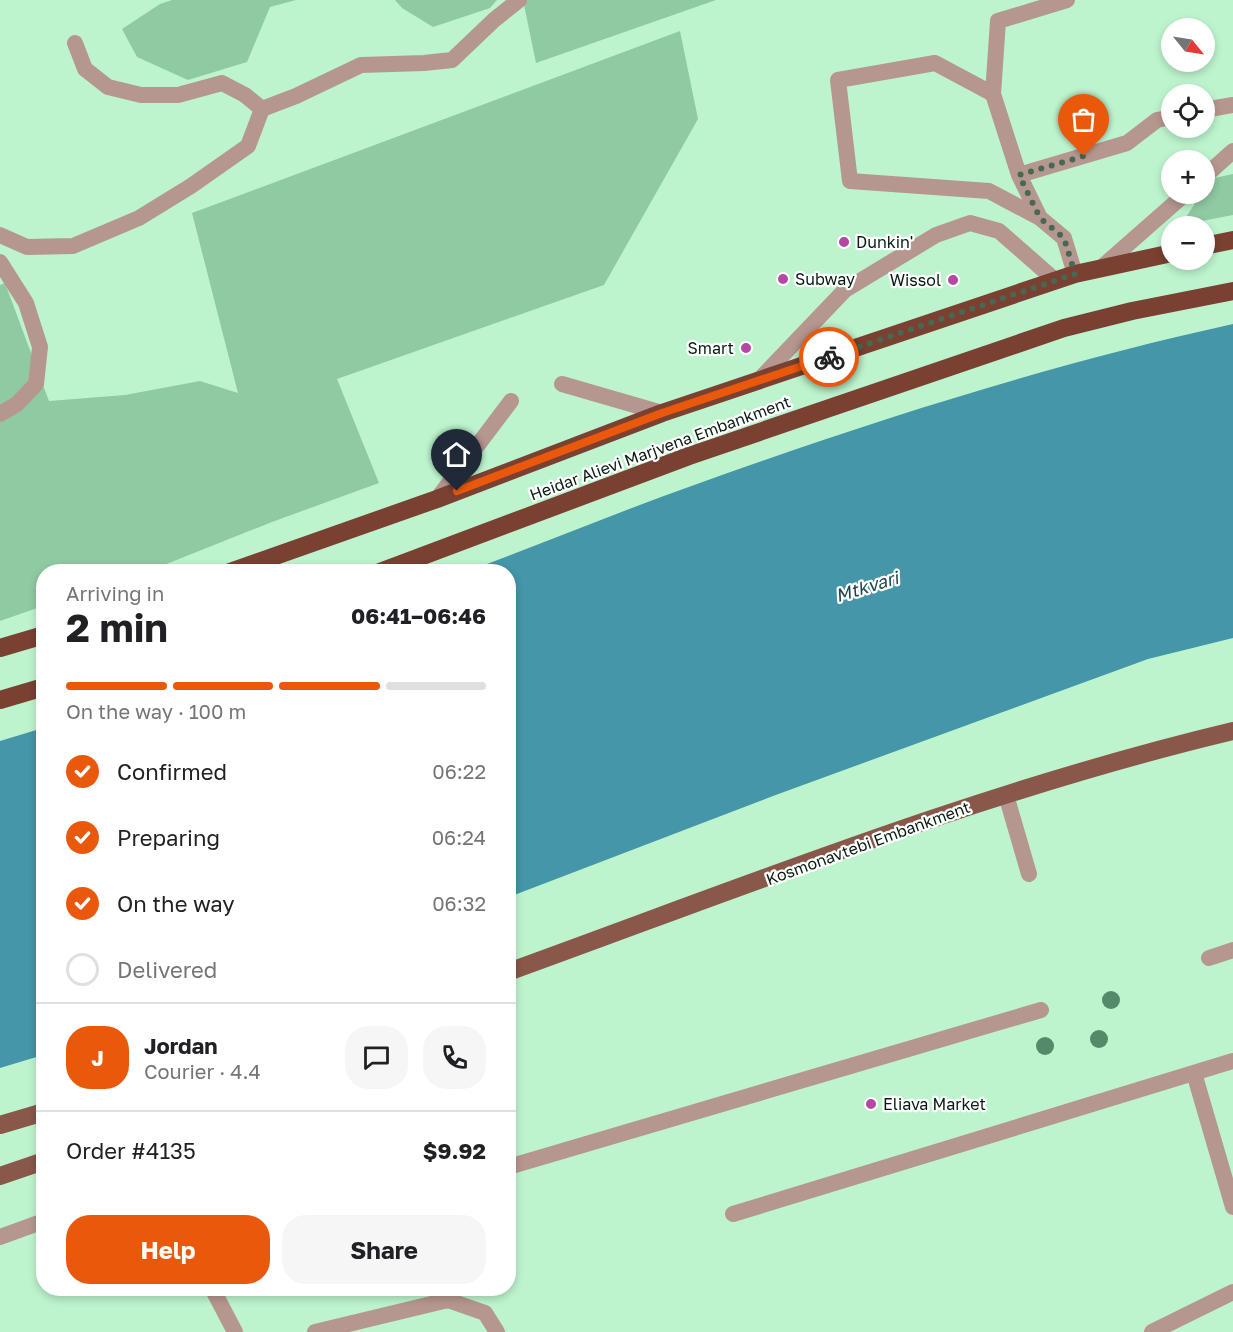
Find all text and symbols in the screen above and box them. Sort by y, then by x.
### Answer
north arrow [1161,18,1215,72]
map controls [1161,18,1215,270]
button: locate [1161,84,1215,138]
pin [1058,94,1109,156]
icon: bag [1067,103,1100,136]
button: + [1161,150,1215,204]
button: − [1161,216,1215,270]
place label: Dunkin' [856,232,913,252]
marker: Dunkin' [837,235,851,249]
place label: Subway [795,269,855,289]
place label: Wissol [890,270,941,290]
marker: Subway [776,272,790,286]
marker: Wissol [946,273,960,287]
courier [799,327,859,387]
place label: Smart [688,338,734,358]
marker: Smart [739,341,753,355]
icon: bike [813,341,846,374]
street label: Heidar Alievi Marjvena Embankment [527,391,793,505]
pin [431,429,482,491]
icon: home [440,438,473,471]
water label: Mtkvari [833,565,903,606]
text: Arriving in [66,581,164,605]
text: 06:41–06:46 [351,602,486,629]
text: 2 min [66,604,168,651]
text: On the way · 100 m [66,699,246,723]
icon: check [66,755,99,788]
text: Confirmed [117,758,227,785]
text: 06:22 [432,759,486,783]
street label: Kosmonavtebi Embankment [763,797,973,889]
icon: check [66,821,99,854]
text: Preparing [117,824,220,851]
text: 06:24 [432,825,486,849]
icon: check [66,887,99,920]
text: On the way [117,890,235,917]
text: 06:32 [432,891,486,915]
text: Delivered [117,956,217,983]
button: chat [345,1026,408,1089]
button: phone [423,1026,486,1089]
text: Jordan [144,1032,218,1059]
text: J [91,1044,104,1071]
text: Courier · 4.4 [144,1059,261,1083]
place label: Eliava Market [883,1094,986,1114]
marker: Eliava Market [864,1097,878,1111]
text: Order #4135 [66,1137,196,1164]
text: $9.92 [423,1137,486,1164]
button: Help [66,1215,270,1284]
button: Share [282,1215,486,1284]

